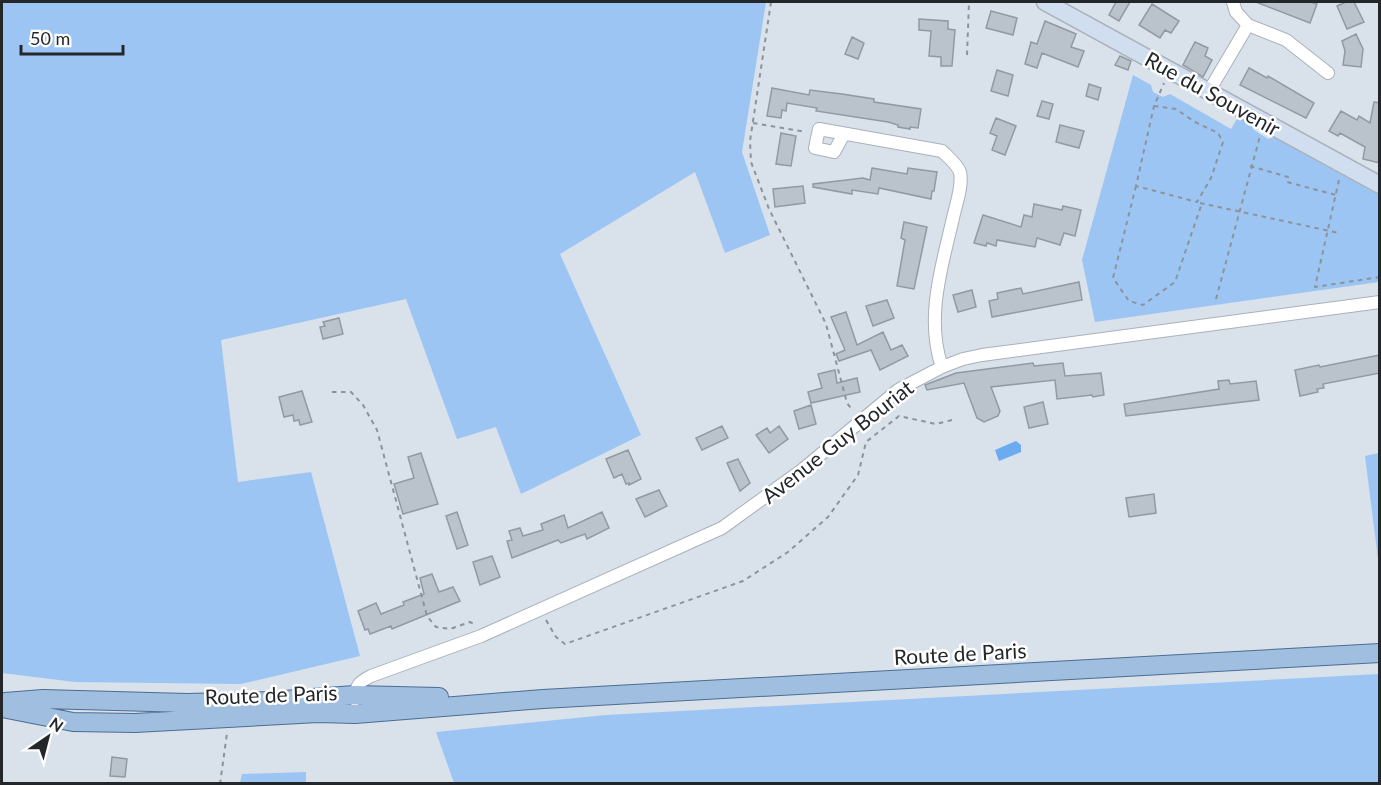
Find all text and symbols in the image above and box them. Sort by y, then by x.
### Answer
scale bar [21,18,123,56]
text: 50 m [30,27,70,49]
street label: Rue du Souvenir [1141,46,1285,141]
street label: Avenue Guy Bouriat [756,374,918,508]
street label: Route de Paris [893,637,1027,669]
street label: Route de Paris [204,679,338,709]
north arrow [18,707,78,767]
text: N [46,713,67,736]

